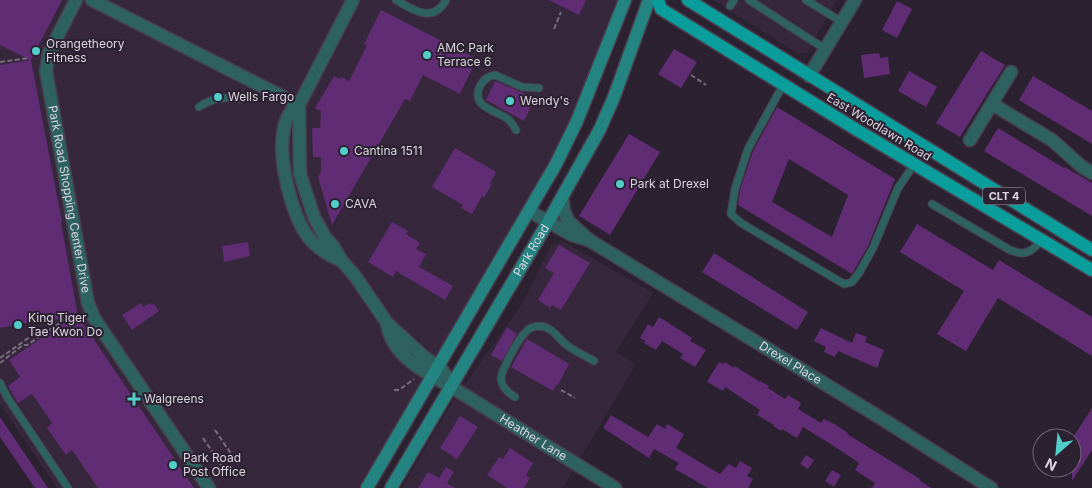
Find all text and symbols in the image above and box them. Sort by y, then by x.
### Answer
place label: Orangetheory Fitness [46,36,125,65]
place label: AMC Park Terrace 6 [437,40,494,69]
marker: Orangetheory Fitness [30,45,42,57]
marker: AMC Park Terrace 6 [421,49,433,61]
place label: Wells Fargo [228,89,294,104]
street label: East Woodlawn Road [824,89,934,164]
marker: Wells Fargo [212,91,224,103]
place label: Wendy's [520,93,569,108]
marker: Wendy's [504,95,516,107]
street label: Park Road Shopping Center Drive [45,104,94,294]
place label: Cantina 1511 [354,143,423,158]
marker: Cantina 1511 [338,145,350,157]
place label: Park at Drexel [630,176,709,191]
marker: Park at Drexel [614,178,626,190]
road number: CLT 4 [983,188,1025,205]
place label: CAVA [345,196,377,211]
marker: CAVA [329,198,341,210]
street label: Park Road [510,221,552,279]
place label: King Tiger Tae Kwon Do [28,310,102,339]
marker: King Tiger Tae Kwon Do [12,319,24,331]
street label: Drexel Place [757,338,825,387]
place label: Walgreens [144,391,204,406]
marker: Walgreens [128,393,140,405]
street label: Heather Lane [497,411,570,464]
north arrow [1032,428,1082,478]
place label: Park Road Post Office [183,450,246,479]
text: N [1042,455,1059,475]
marker: Park Road Post Office [167,459,179,471]

